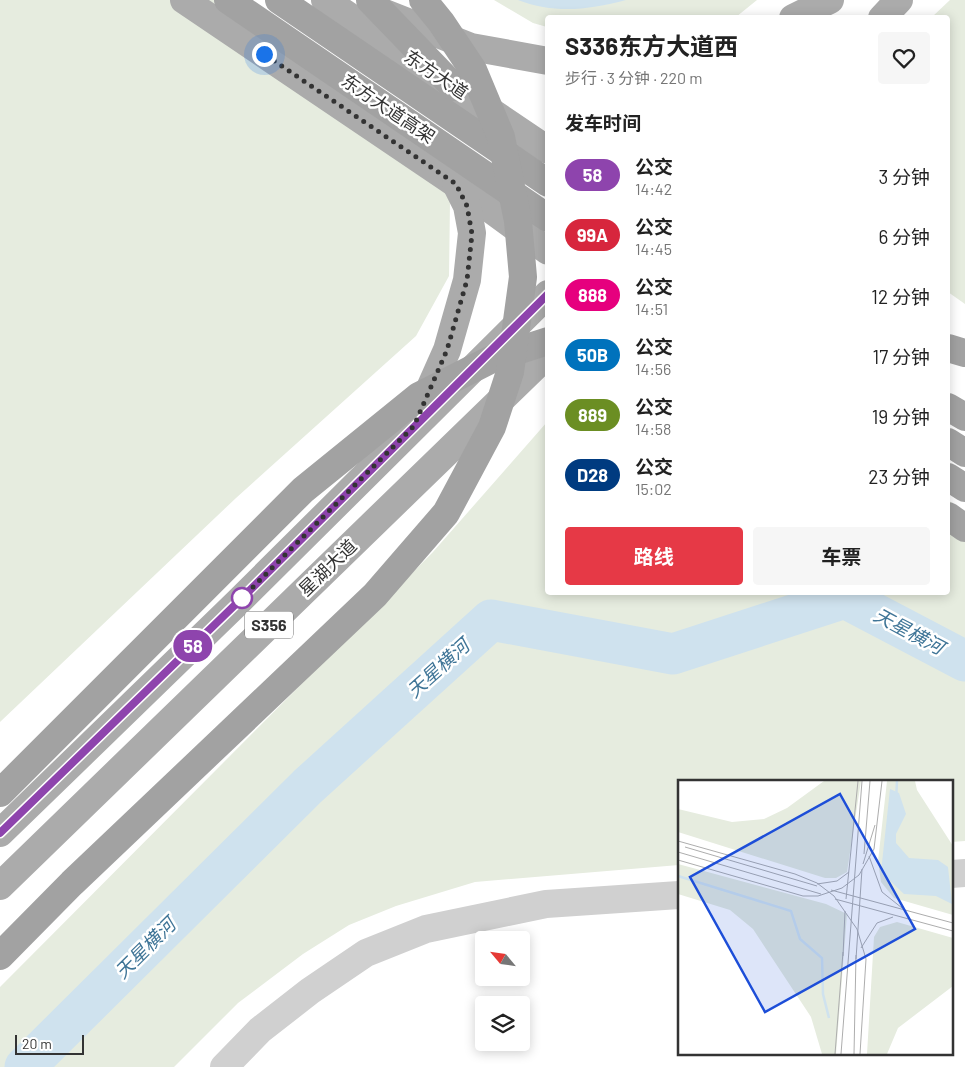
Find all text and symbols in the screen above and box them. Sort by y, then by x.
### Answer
text: S336东方大道西 [565,31,738,60]
button: heart [878,32,930,84]
your location [252,42,277,67]
street label: 东方大道 [401,45,473,103]
text: 步行 · 3 分钟 · 220 m [565,68,703,87]
street label: 东方大道高架 [338,69,439,147]
text: 发车时间 [565,111,641,134]
text: 公交 [635,155,673,178]
text: 58 [583,164,602,186]
text: 3 分钟 [878,165,930,188]
text: 14:42 [635,179,672,198]
text: 公交 [635,215,673,238]
text: 99A [577,224,608,246]
text: 6 分钟 [878,225,930,248]
text: 14:45 [635,239,672,258]
text: 公交 [635,275,673,298]
text: 888 [578,284,607,306]
text: 12 分钟 [871,285,930,308]
text: 14:51 [635,299,668,318]
text: 公交 [635,335,673,358]
text: 50B [577,344,608,366]
text: 17 分钟 [873,345,930,368]
text: 14:56 [635,359,671,378]
text: 公交 [635,395,673,418]
text: 889 [578,404,607,426]
text: 19 分钟 [872,405,930,428]
text: 14:58 [635,419,671,438]
text: 公交 [635,455,673,478]
text: D28 [577,464,608,486]
text: 23 分钟 [868,465,930,488]
text: 15:02 [635,479,672,498]
button: 路线 [565,527,743,585]
button: 车票 [753,527,930,585]
street label: 星湖大道 [294,534,361,600]
unlabelled marker [231,587,253,609]
water label: 天星横河 [870,603,952,660]
road number: S356 [245,612,293,638]
line badge: 58 [170,630,216,662]
water label: 天星横河 [402,631,477,702]
text: 58 [183,635,203,657]
inset map [678,780,952,1054]
water label: 天星横河 [110,910,182,983]
north arrow [475,931,530,986]
map controls [475,931,530,1051]
button: layers [475,996,530,1051]
scale bar [15,1032,84,1055]
text: 20 m [22,1035,52,1052]

